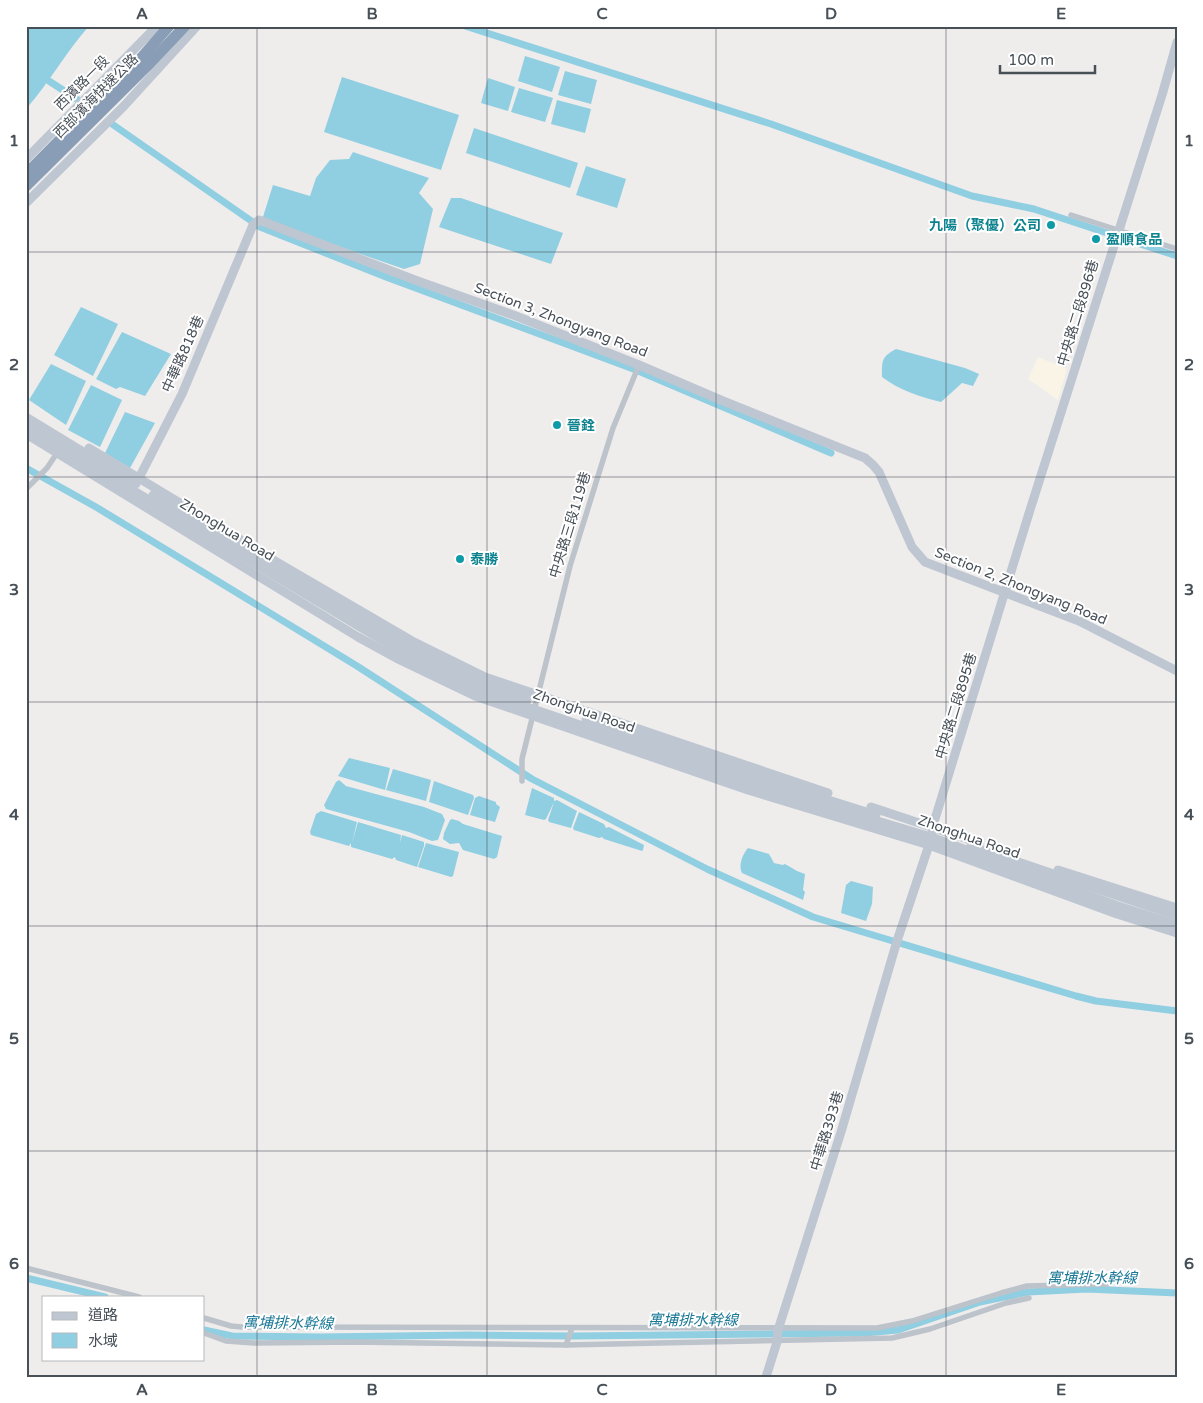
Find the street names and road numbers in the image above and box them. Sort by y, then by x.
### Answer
street label: 西部濱海快速公路 [50,50,142,142]
street label: 西濱路一段 [51,52,113,114]
street label: 中央路二段896巷 [1054,258,1102,368]
street label: Section 3, Zhongyang Road [472,279,650,361]
street label: 中華路818巷 [158,313,208,395]
street label: 中央路三段119巷 [546,470,594,580]
street label: Zhonghua Road [177,495,277,565]
street label: Section 2, Zhongyang Road [932,544,1110,628]
street label: 中央路二段895巷 [932,651,980,761]
street label: Zhonghua Road [531,686,637,736]
street label: Zhonghua Road [916,812,1022,862]
street label: 中華路393巷 [807,1089,847,1173]

